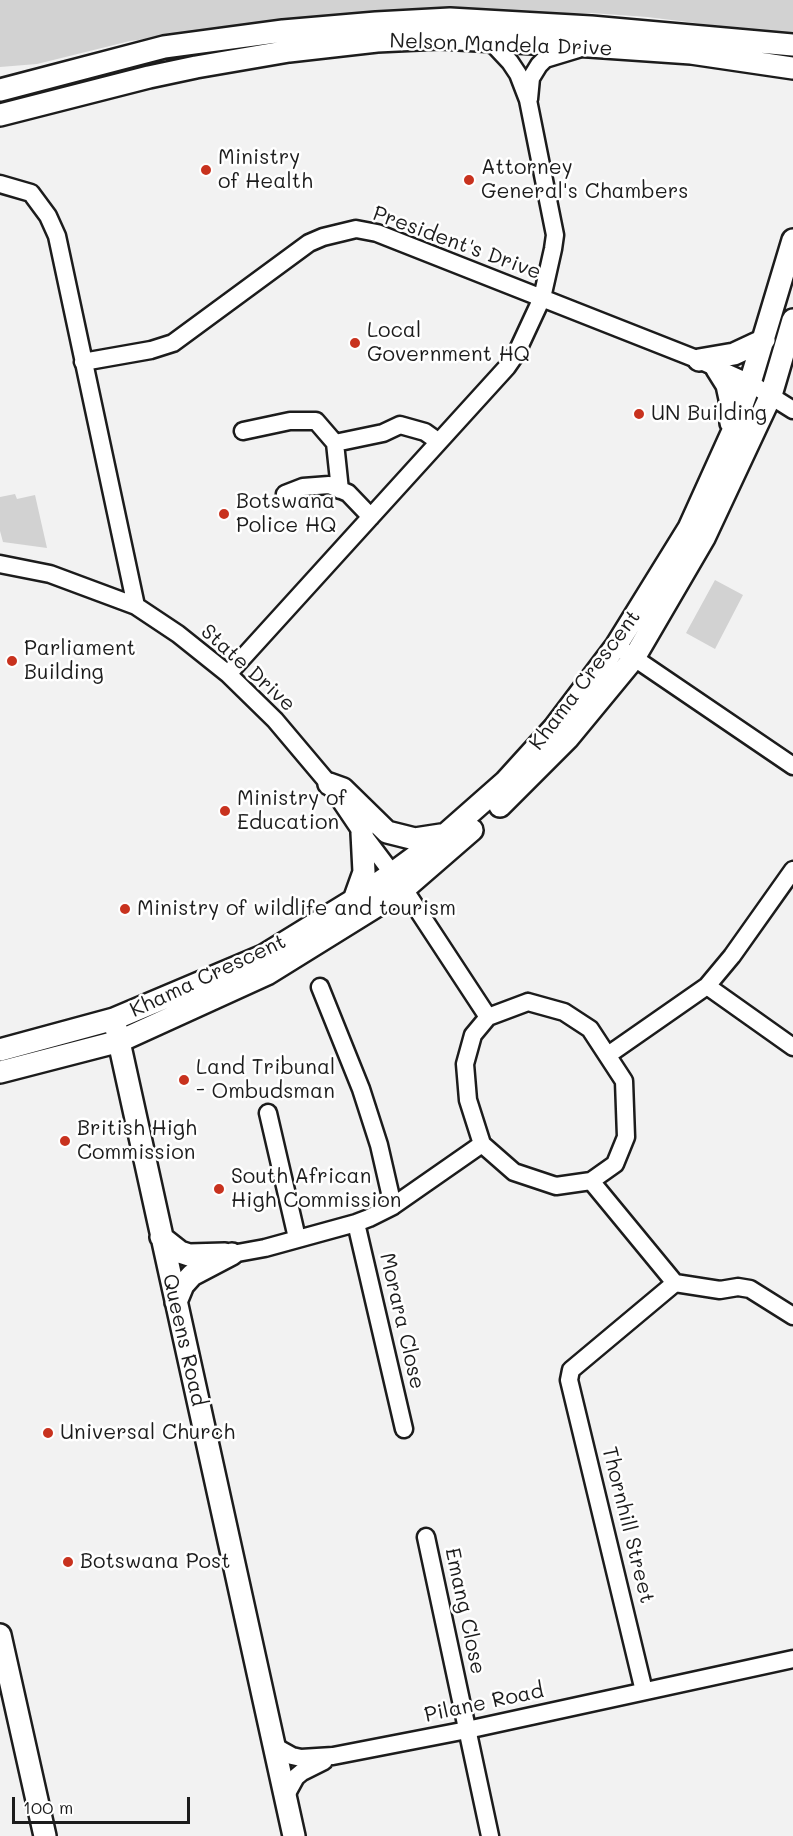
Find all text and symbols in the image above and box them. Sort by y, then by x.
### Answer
street label: Nelson Mandela Drive [389,29,613,61]
place label: Ministry of Health [218,145,313,195]
place label: Attorney General's Chambers [481,155,688,205]
marker: Ministry of Health [199,163,213,177]
marker: Attorney General's Chambers [462,173,476,187]
street label: President's Drive [369,201,545,285]
place label: Local Government HQ [367,318,530,368]
marker: Local Government HQ [348,336,362,350]
place label: UN Building [651,401,767,427]
marker: UN Building [632,407,646,421]
place label: Botswana Police HQ [236,489,336,539]
marker: Botswana Police HQ [217,507,231,521]
street label: Khama Crescent [524,605,646,755]
street label: State Drive [195,619,301,717]
place label: Parliament Building [24,636,136,686]
marker: Parliament Building [5,654,19,668]
place label: Ministry of Education [237,786,347,836]
marker: Ministry of Education [218,804,232,818]
place label: Ministry of wildlife and tourism [137,896,456,922]
marker: Ministry of wildlife and tourism [118,902,132,916]
street label: Khama Crescent [126,929,290,1023]
place label: Land Tribunal - Ombudsman [196,1055,335,1105]
marker: Land Tribunal - Ombudsman [177,1073,191,1087]
place label: British High Commission [77,1116,197,1166]
marker: British High Commission [58,1134,72,1148]
place label: South African High Commission [231,1164,401,1214]
marker: South African High Commission [212,1182,226,1196]
street label: Morara Close [374,1250,430,1392]
street label: Queens Road [157,1272,211,1408]
place label: Universal Church [60,1420,235,1446]
marker: Universal Church [41,1426,55,1440]
street label: Thornhill Street [596,1444,660,1606]
street label: Emang Close [439,1546,491,1676]
place label: Botswana Post [80,1549,230,1575]
marker: Botswana Post [61,1555,75,1569]
street label: Pilane Road [422,1678,546,1728]
scale bar [15,1785,194,1823]
text: 100 m [23,1795,73,1819]

